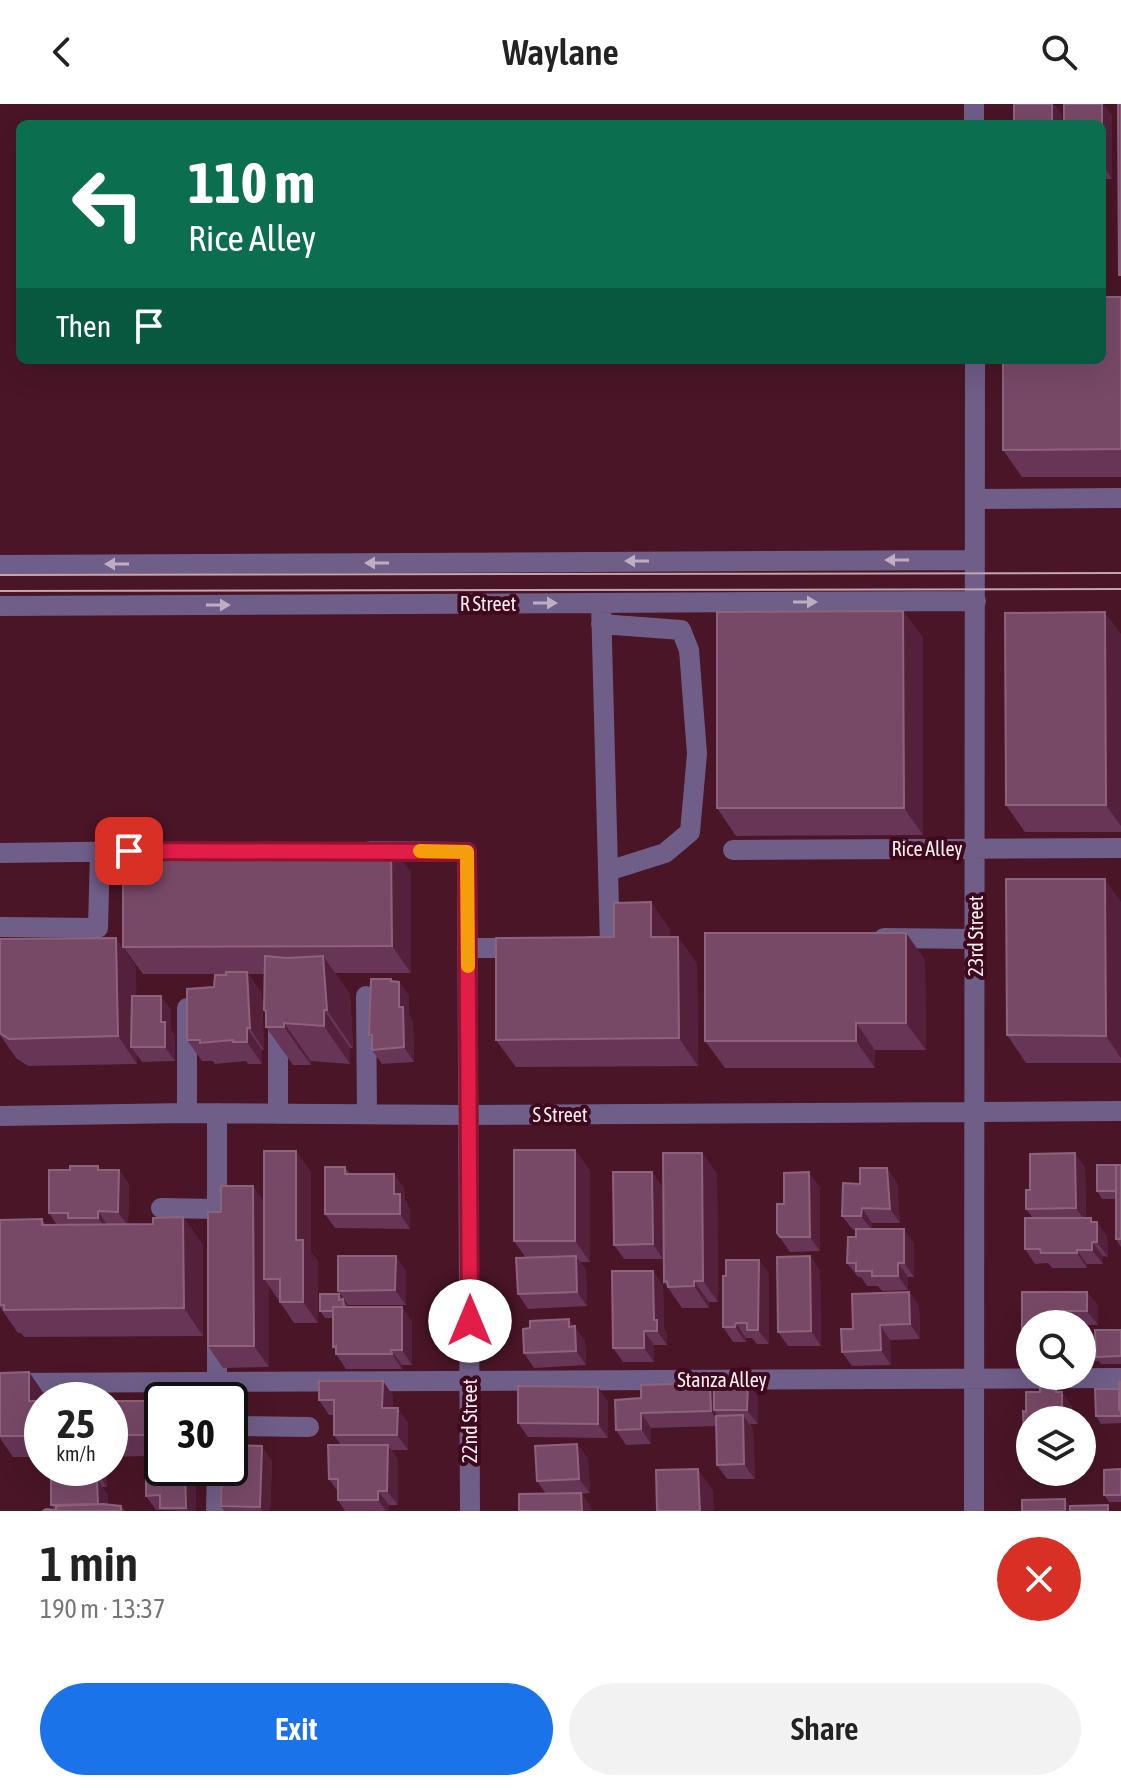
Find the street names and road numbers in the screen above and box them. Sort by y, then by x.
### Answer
street label: R Street [460,592,517,615]
street label: Rice Alley [891,837,963,860]
street label: 23rd Street [964,895,987,976]
street label: S Street [532,1103,588,1126]
street label: Stanza Alley [677,1368,767,1391]
street label: 22nd Street [458,1378,481,1463]

